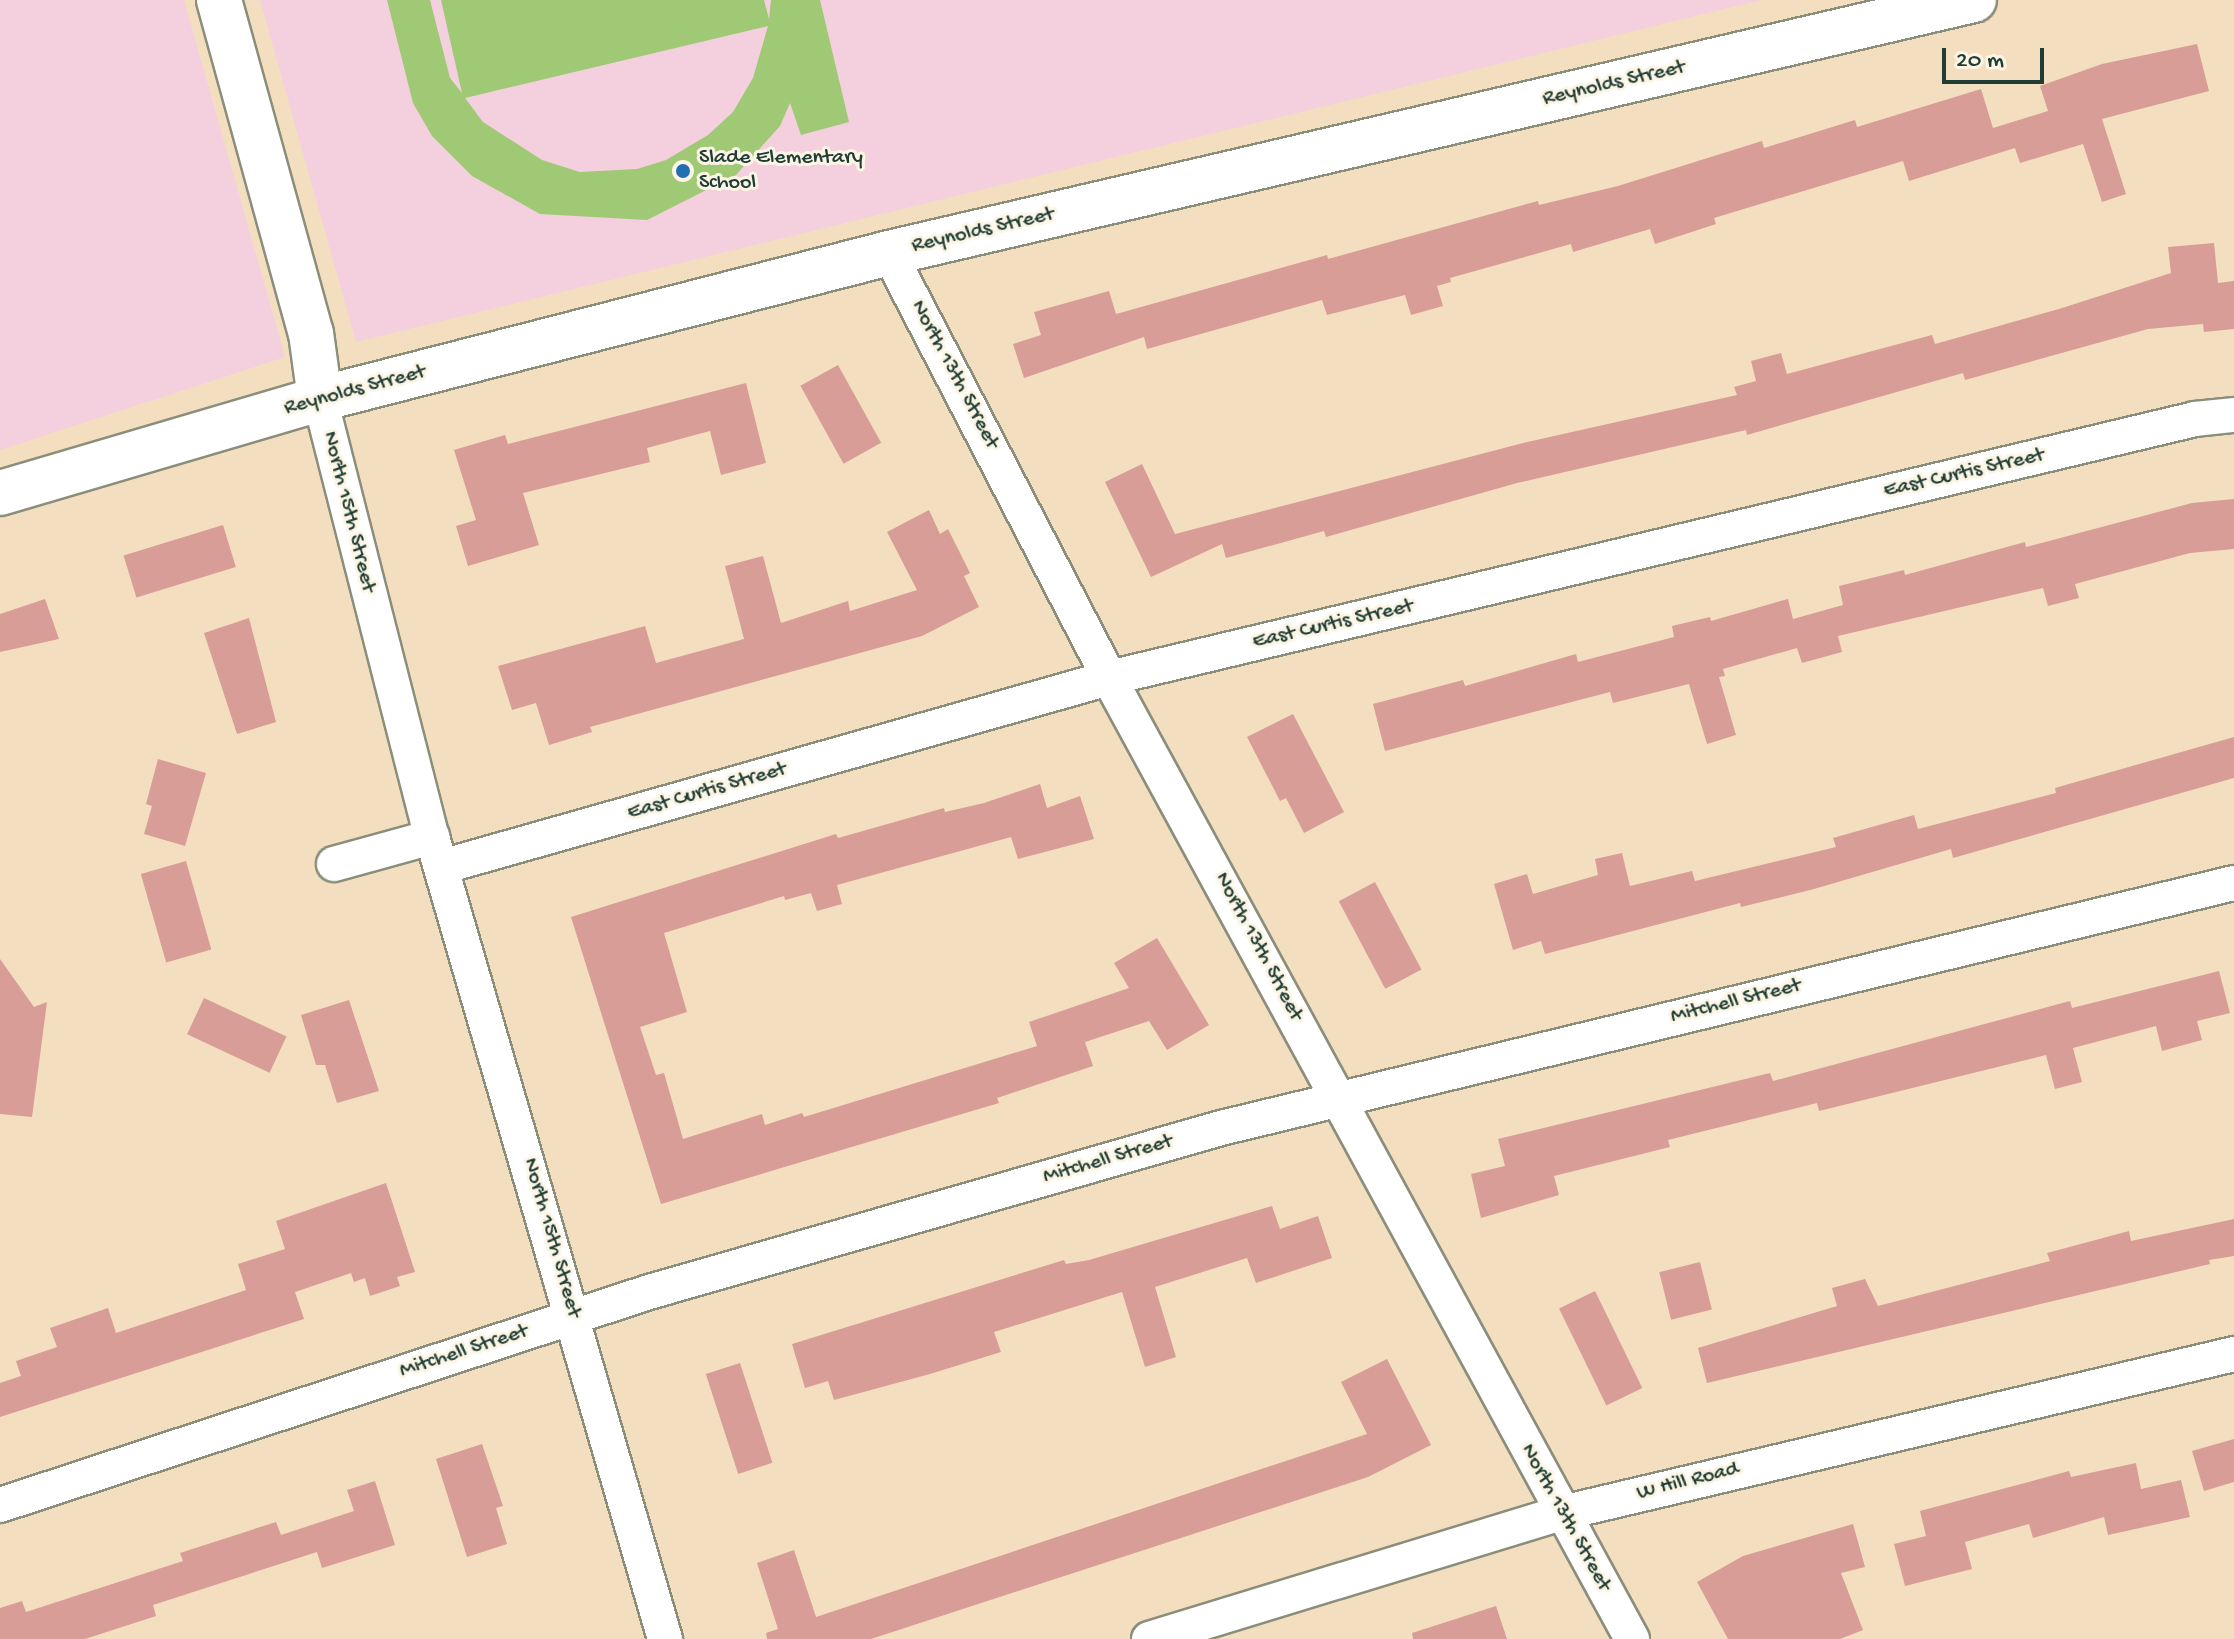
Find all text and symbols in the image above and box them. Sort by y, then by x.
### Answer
scale bar [1946,32,2048,82]
text: 20 m [1956,47,2004,76]
street label: Reynolds Street [1540,55,1688,113]
place label: Slade Elementary School [699,145,863,196]
marker: Slade Elementary School [674,162,692,180]
street label: Reynolds Street [909,202,1057,260]
street label: North 13th Street [904,296,1004,454]
street label: Reynolds Street [281,359,429,423]
street label: North 15th Street [315,429,381,595]
street label: East Curtis Street [1881,443,2047,505]
street label: East Curtis Street [1250,594,1416,656]
street label: East Curtis Street [625,757,789,827]
street label: North 13th Street [1208,868,1308,1026]
street label: Mitchell Street [1668,973,1804,1031]
street label: Mitchell Street [1040,1129,1176,1191]
street label: North 15th Street [516,1155,586,1321]
street label: Mitchell Street [397,1319,531,1385]
street label: North 13th Street [1514,1440,1616,1596]
street label: W Hill Road [1634,1457,1742,1507]

